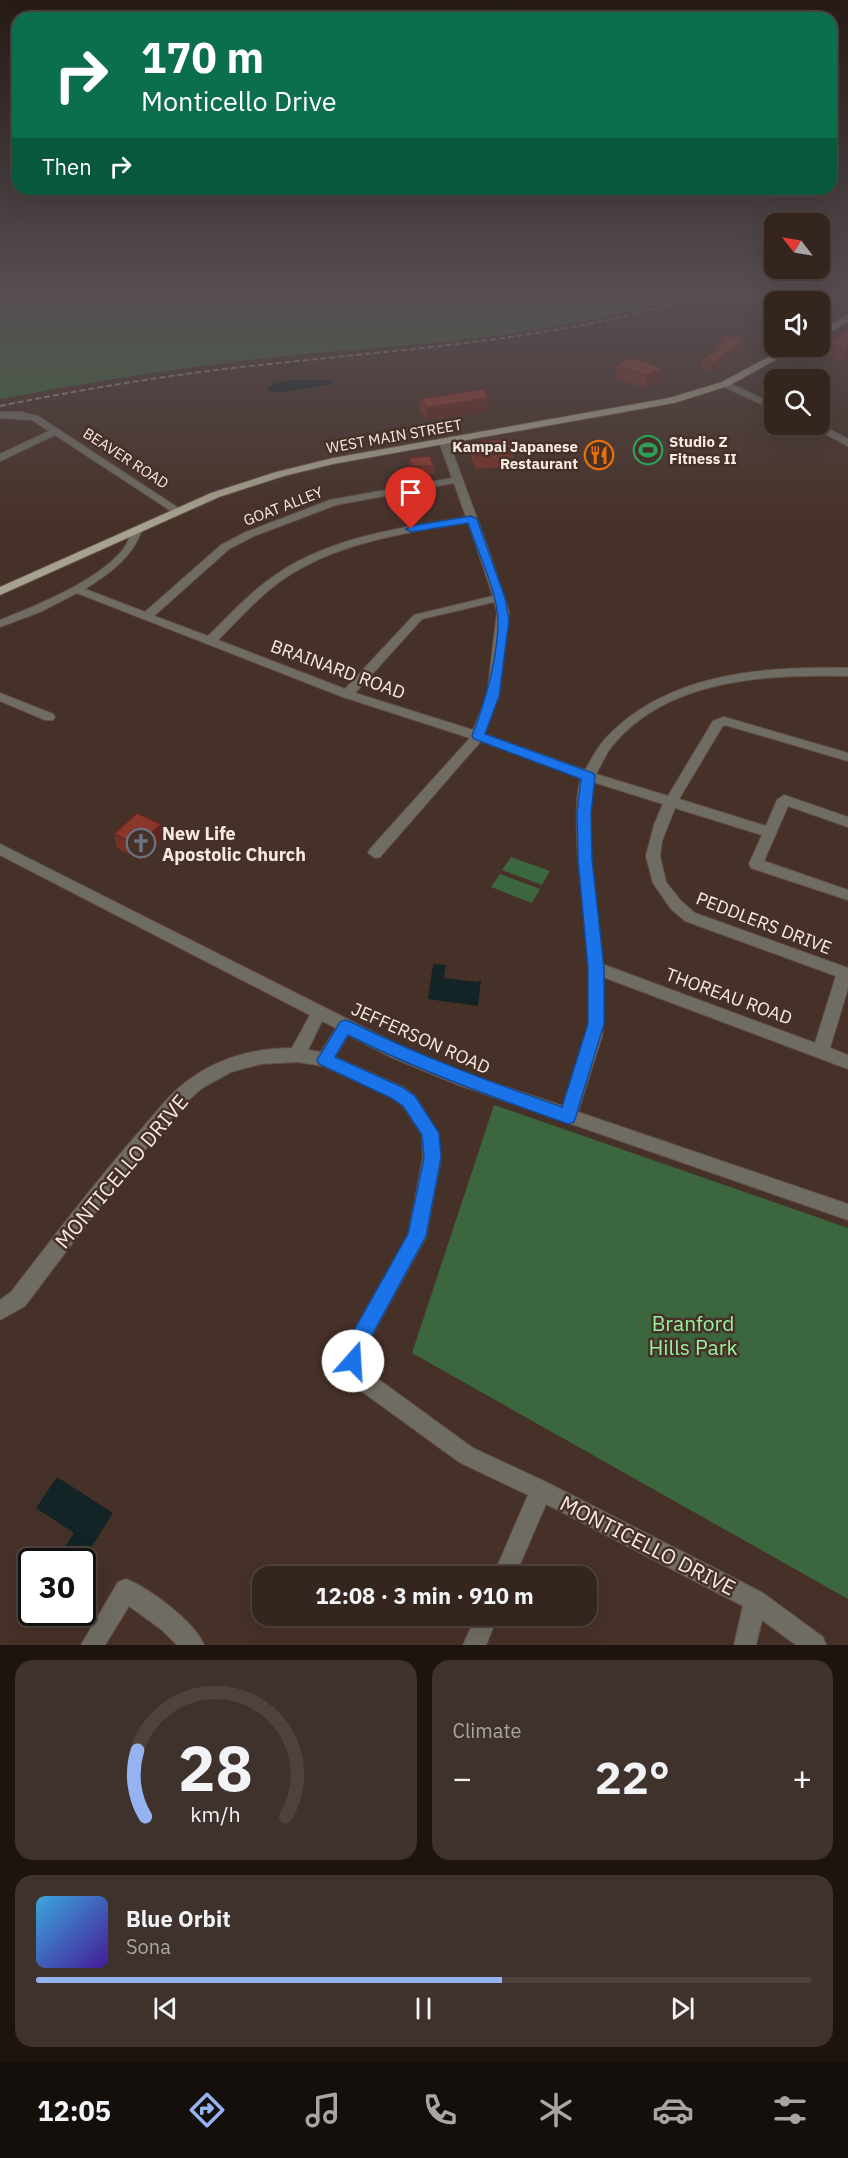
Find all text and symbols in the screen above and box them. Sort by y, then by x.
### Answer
text: 170 m [141,30,264,85]
icon: right [42,36,120,114]
text: Monticello Drive [141,83,337,118]
icon: right [104,150,137,183]
text: Then [42,152,92,181]
north arrow [764,213,830,279]
map controls [764,213,830,435]
button: sound [764,291,830,357]
button: search [764,369,830,435]
street label: WEST MAIN STREET [325,415,464,457]
street label: BEAVER ROAD [80,423,172,493]
place label: Studio Z Fitness II [669,432,737,468]
sports icon: Studio Z Fitness II [632,434,664,466]
place label: Kampai Japanese Restaurant [452,437,578,473]
restaurant icon: Kampai Japanese Restaurant [583,439,615,471]
pin [385,467,436,529]
icon: arrive [394,476,427,509]
street label: GOAT ALLEY [241,482,326,530]
street label: BRAINARD ROAD [268,634,408,704]
place label: New Life Apostolic Church [162,822,306,866]
church icon: New Life Apostolic Church [125,827,157,859]
street label: PEDDLERS DRIVE [693,887,835,959]
street label: THOREAU ROAD [663,962,795,1030]
street label: JEFFERSON ROAD [348,997,494,1079]
street label: MONTICELLO DRIVE [48,1088,194,1254]
park label: Branford Hills Park [648,1309,738,1361]
position arrow [321,1329,385,1393]
street label: MONTICELLO DRIVE [555,1489,741,1601]
speed limit sign: 30 [18,1548,96,1626]
text: 12:08 · 3 min · 910 m [315,1581,534,1610]
text: Climate [453,1717,521,1744]
text: 28 [178,1727,253,1808]
text: 22° [595,1748,670,1806]
text: − [453,1756,472,1799]
text: + [792,1756,812,1799]
text: km/h [191,1800,241,1828]
text: Blue Orbit [126,1904,231,1933]
text: Sona [126,1933,171,1960]
icon: previous [149,1992,182,2025]
icon: pause [407,1992,440,2025]
icon: next [666,1992,699,2025]
icon: directions [186,2089,228,2131]
icon: music [302,2089,344,2131]
icon: phone [419,2089,461,2131]
icon: climate [535,2089,577,2131]
icon: car [652,2089,694,2131]
icon: filters [769,2089,811,2131]
text: 12:05 [37,2093,111,2128]

